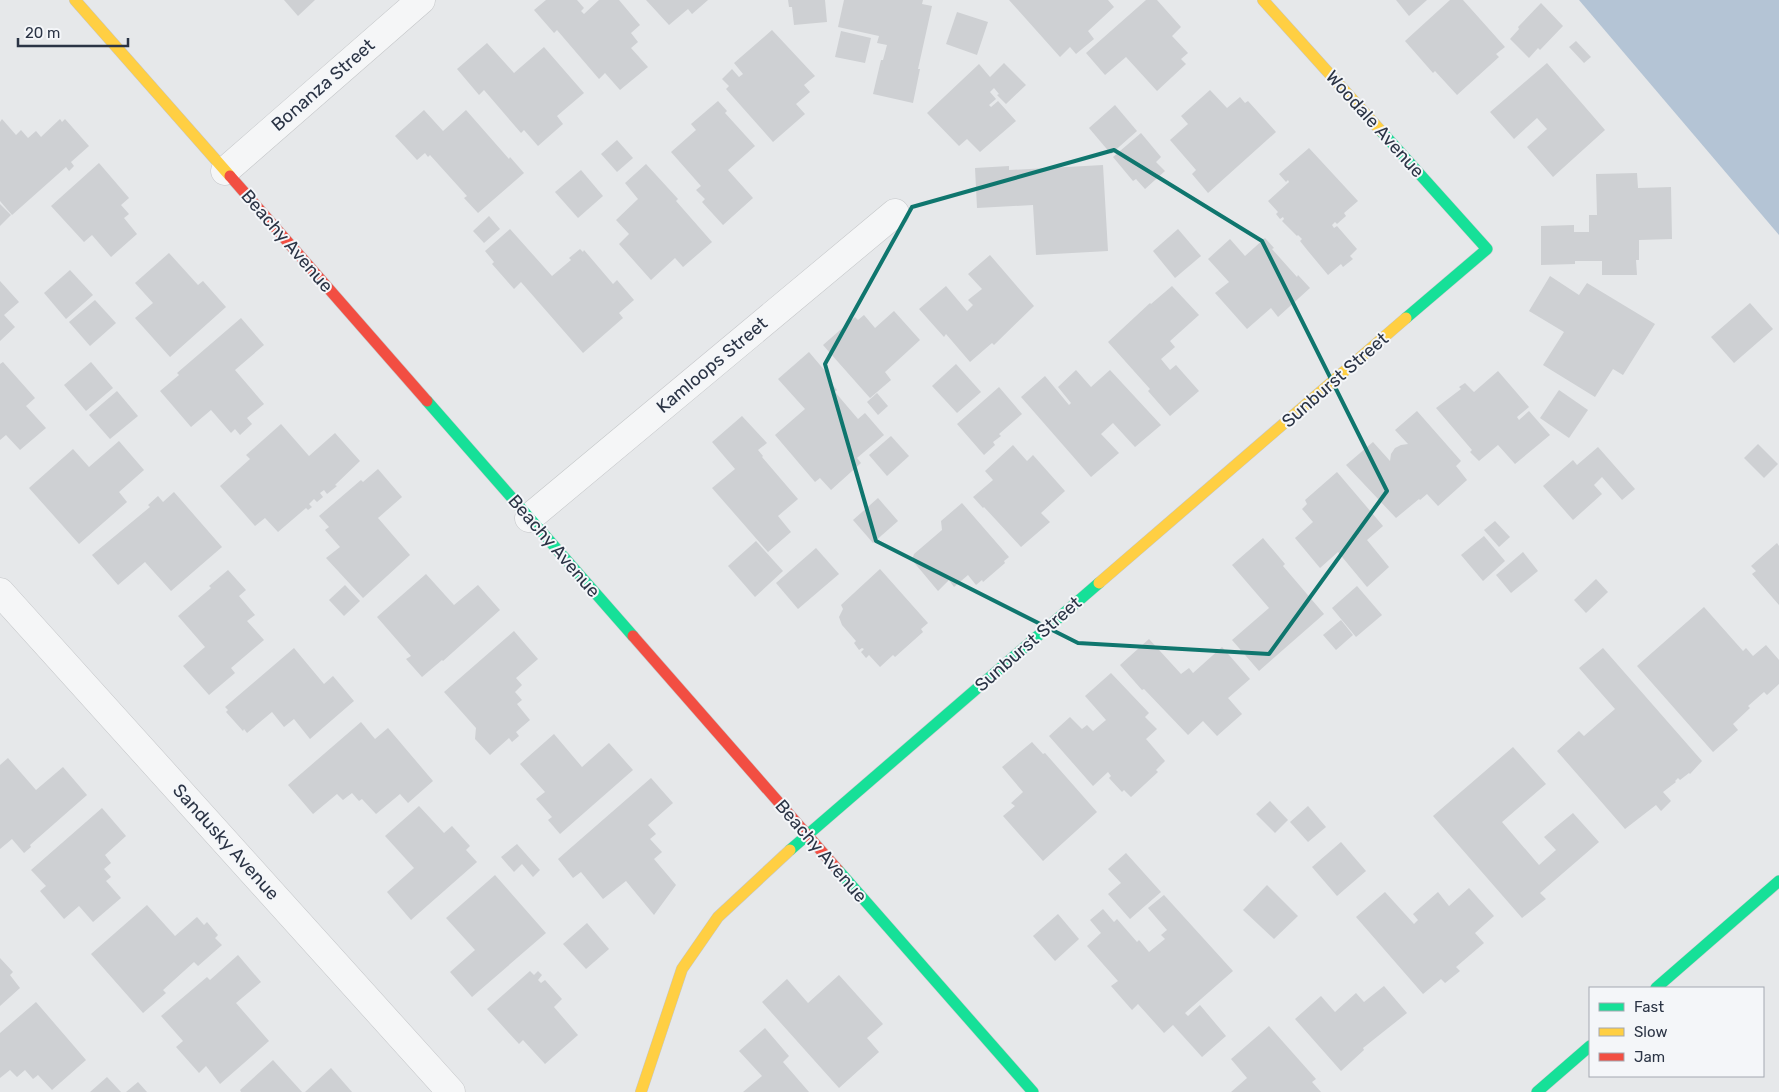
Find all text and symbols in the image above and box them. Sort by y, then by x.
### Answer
scale bar [18,15,128,47]
text: 20 m [25,24,60,42]
street label: Bonanza Street [267,34,379,136]
street label: Woodale Avenue [1321,66,1429,182]
street label: Beachy Avenue [236,185,338,297]
street label: Kamloops Street [652,312,772,418]
street label: Sunburst Street [1277,328,1393,432]
street label: Beachy Avenue [503,490,605,602]
street label: Sunburst Street [970,592,1086,696]
street label: Sandusky Avenue [168,779,284,905]
street label: Beachy Avenue [770,795,872,907]
legend [1589,987,1764,1077]
text: Fast [1634,998,1664,1016]
text: Slow [1634,1023,1667,1041]
text: Jam [1634,1048,1665,1066]

